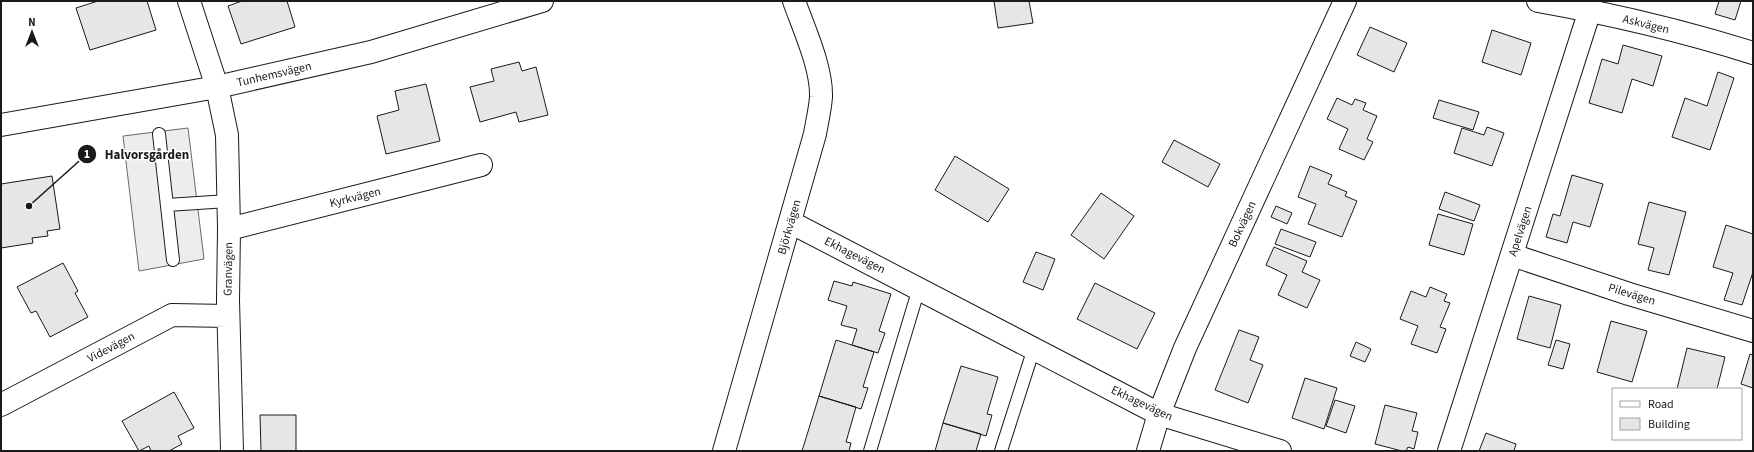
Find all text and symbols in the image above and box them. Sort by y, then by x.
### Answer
street label: Askvägen [1621,10,1671,38]
north arrow [12,12,52,52]
text: N [28,15,36,30]
street label: Tunhemsvägen [235,58,313,91]
callout: Halvorsgården [77,142,198,167]
text: 1 [84,146,90,163]
text: Halvorsgården [105,146,189,164]
street label: Kyrkvägen [328,183,383,212]
street label: Björkvägen [774,198,805,257]
street label: Bokvägen [1224,198,1261,250]
street label: Apelvägen [1504,204,1537,259]
street label: Ekhagevägen [821,233,888,278]
street label: Granvägen [220,242,237,296]
street label: Pilevägen [1606,279,1658,310]
street label: Videvägen [84,328,138,367]
street label: Ekhagevägen [1108,382,1176,425]
legend [1612,388,1742,440]
text: Road [1648,396,1674,413]
text: Building [1648,416,1690,433]

